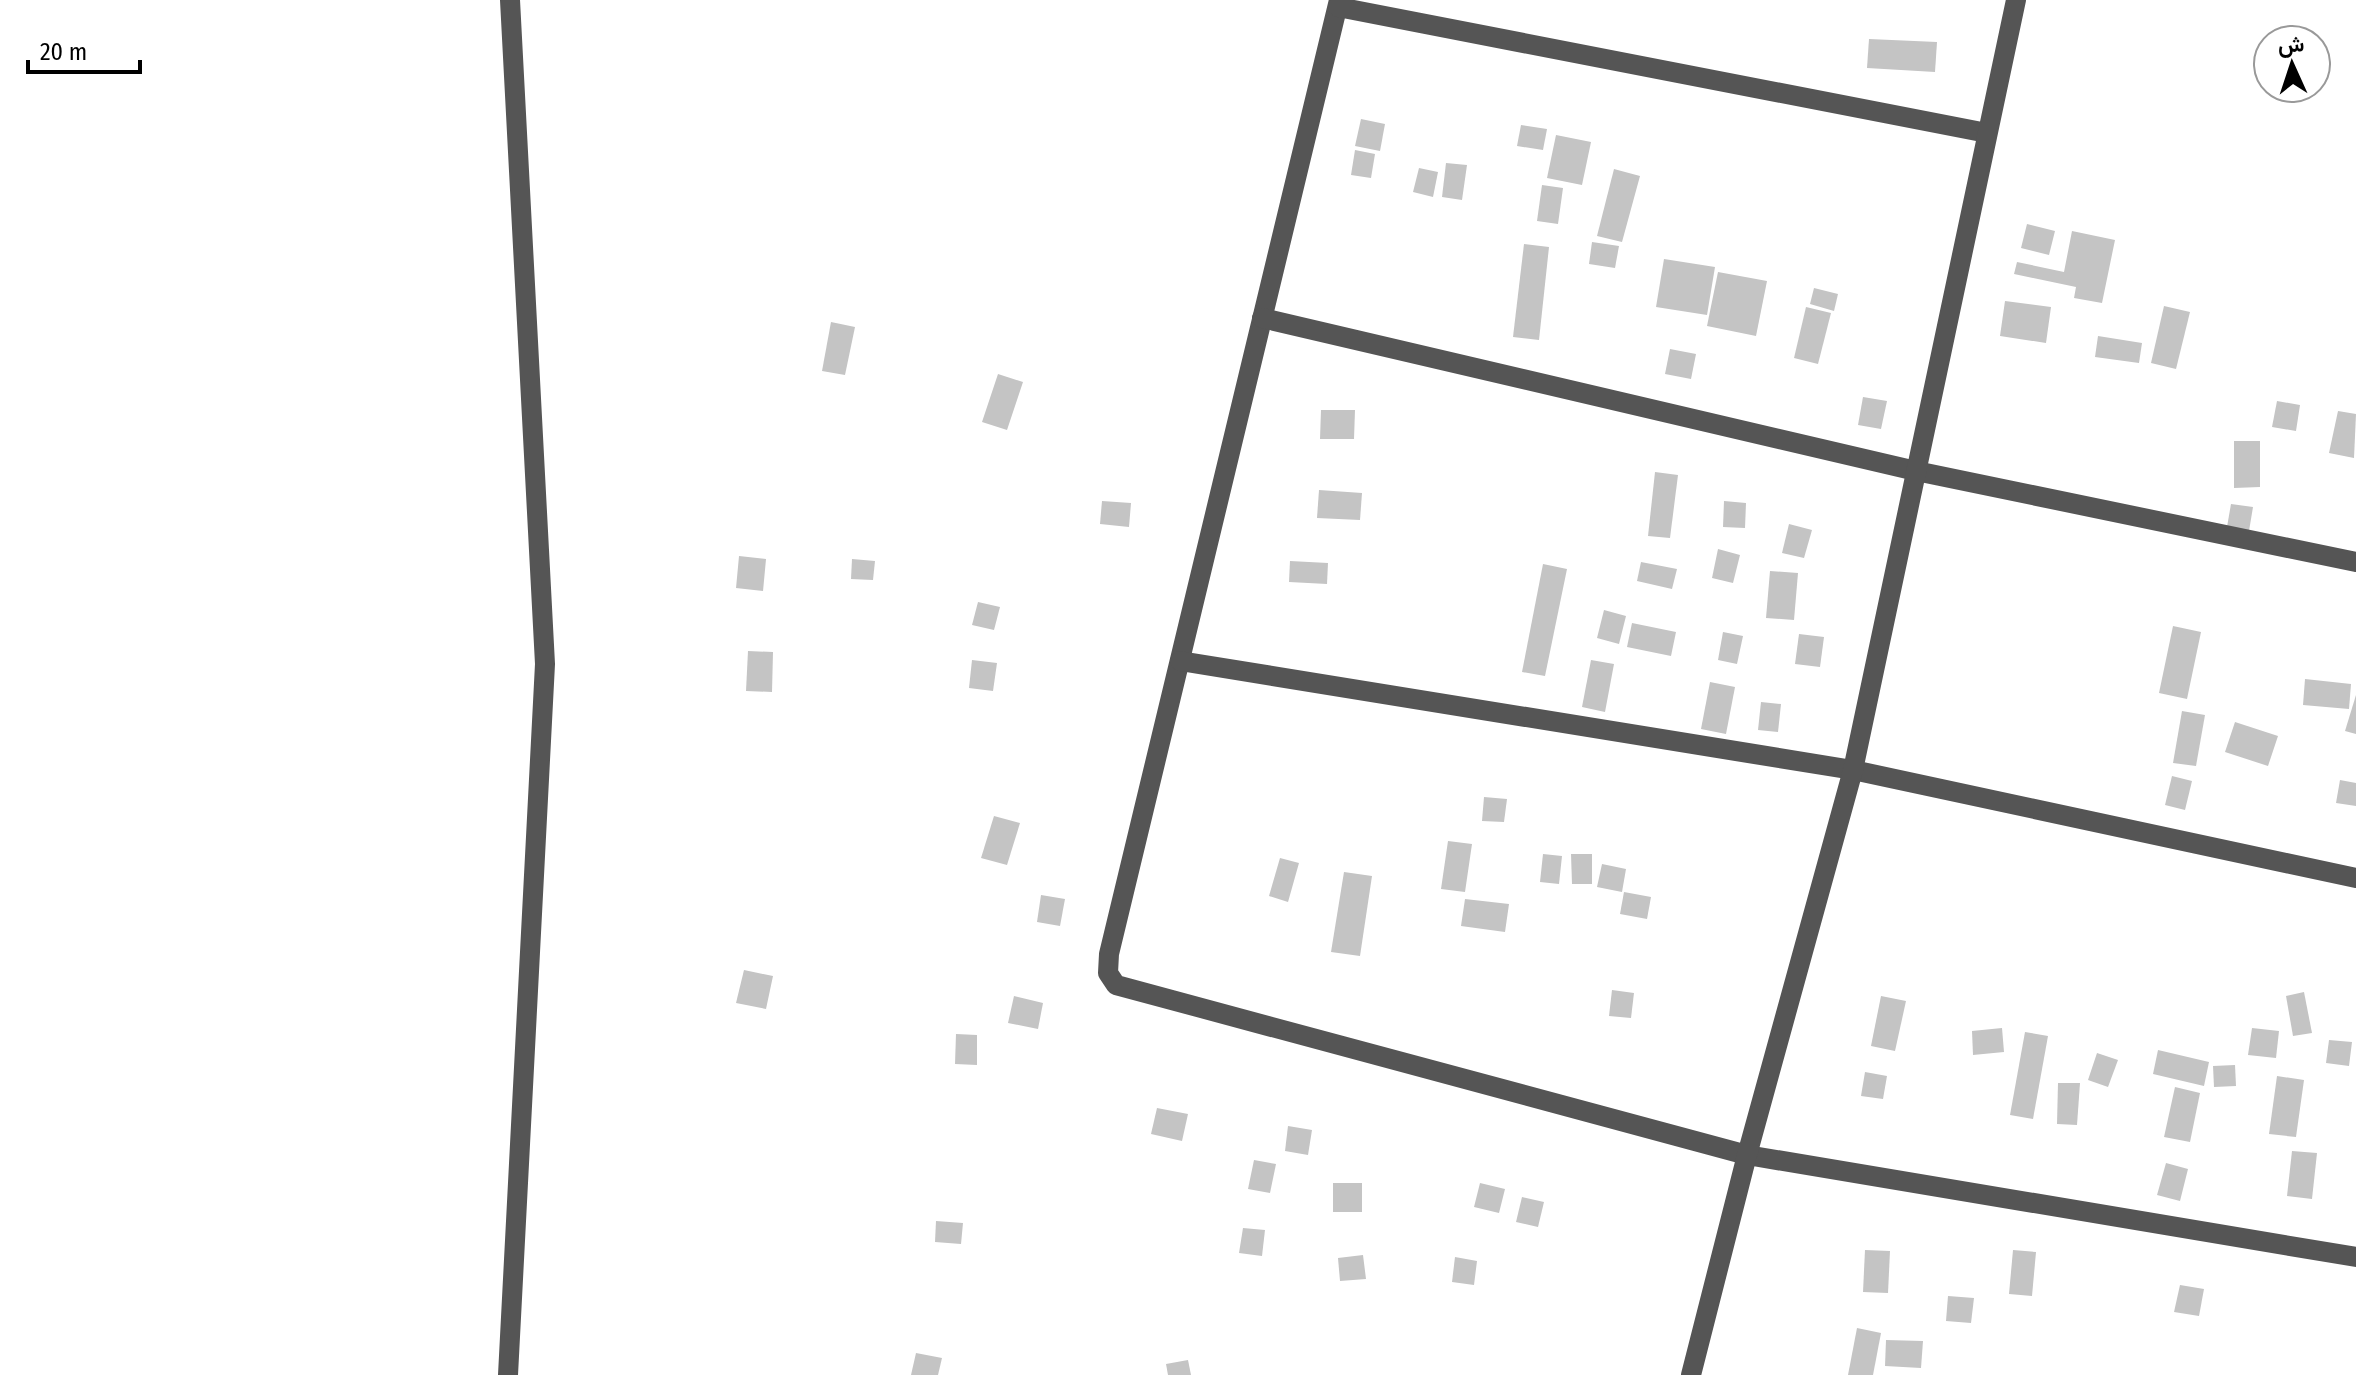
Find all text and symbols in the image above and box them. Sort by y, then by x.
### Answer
scale bar [28,24,140,74]
north arrow [2252,24,2332,104]
text: ش [2277,30,2305,59]
text: 20 m [40,38,87,66]

